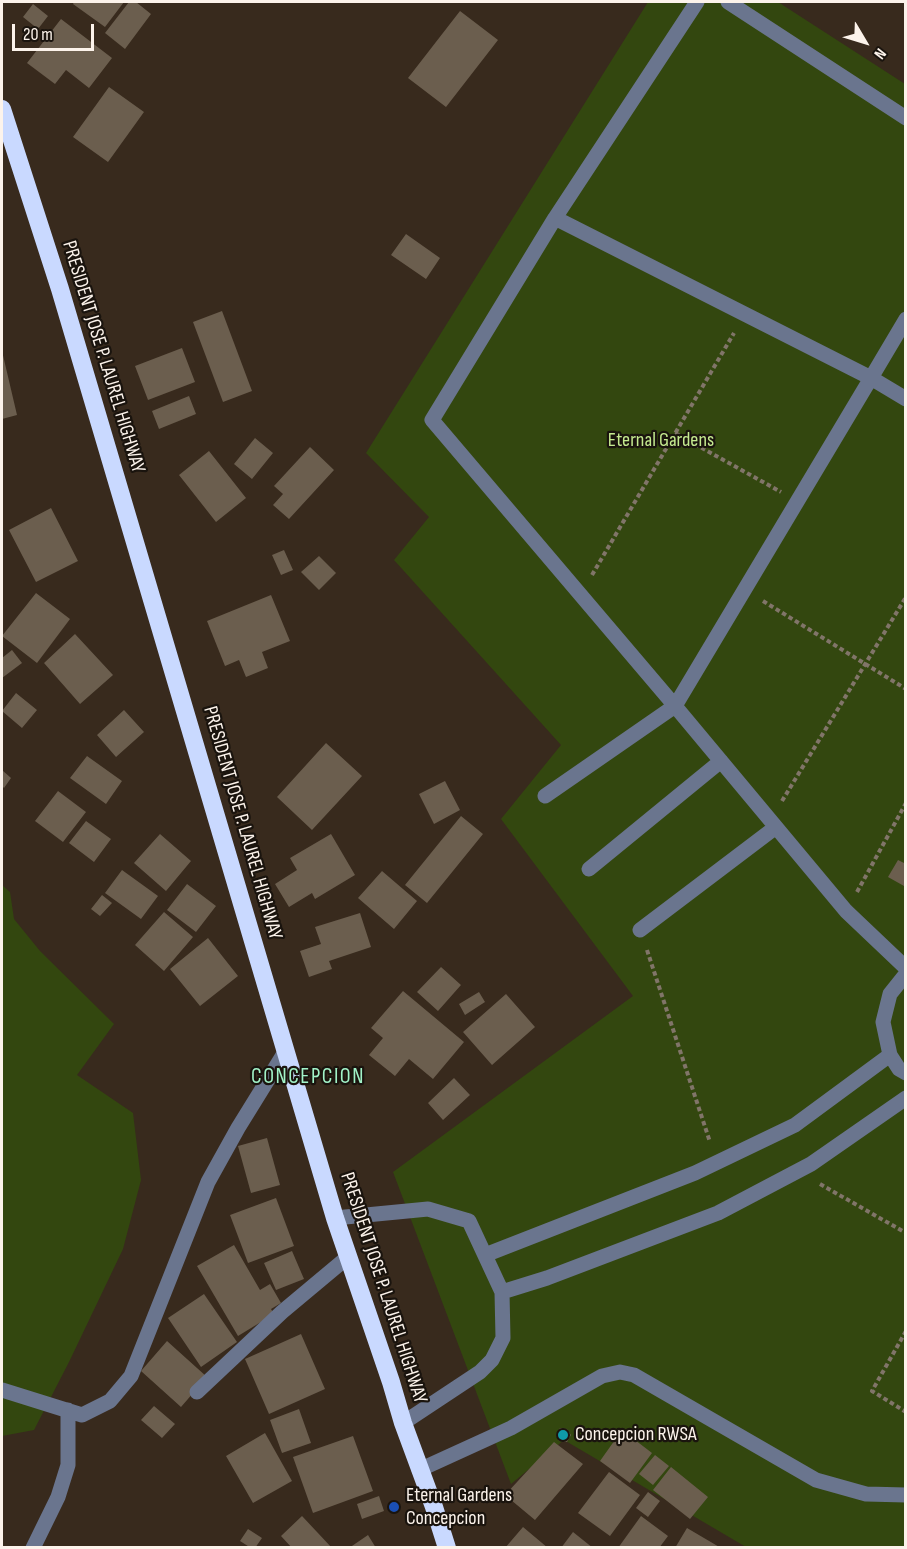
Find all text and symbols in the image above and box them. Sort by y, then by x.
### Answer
scale bar [15,12,98,50]
north arrow [835,12,895,72]
text: 20 m [23,24,53,45]
text: N [869,44,890,63]
street label: PRESIDENT JOSE P. LAUREL HIGHWAY [56,238,150,476]
park label: Eternal Gardens [608,429,714,453]
street label: PRESIDENT JOSE P. LAUREL HIGHWAY [197,704,287,942]
district label: CONCEPCION [251,1064,365,1090]
street label: PRESIDENT JOSE P. LAUREL HIGHWAY [334,1169,432,1407]
place label: Concepcion RWSA [575,1423,697,1447]
marker: Concepcion RWSA [556,1428,570,1442]
place label: Eternal Gardens Concepcion [406,1484,512,1531]
marker: Eternal Gardens Concepcion [387,1500,401,1514]

